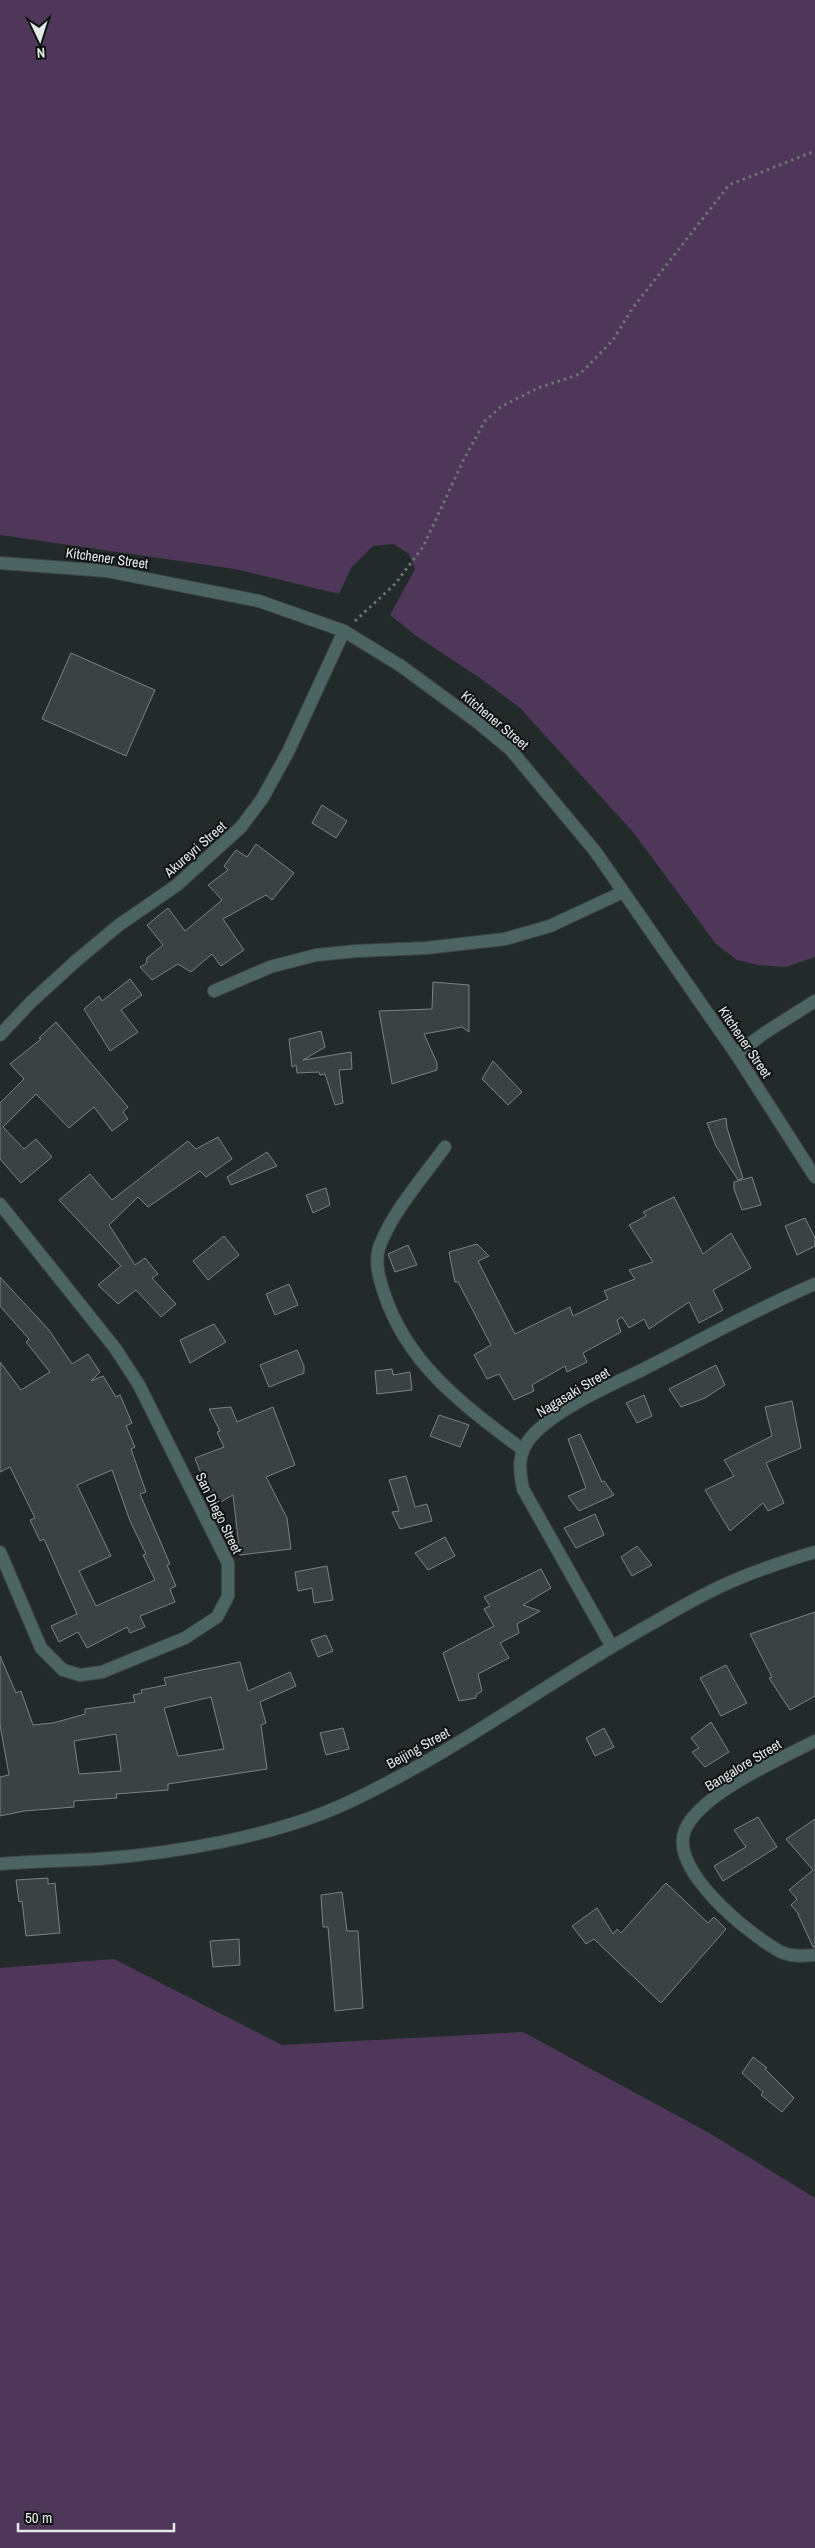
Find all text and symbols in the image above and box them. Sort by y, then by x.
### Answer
north arrow [15,15,65,65]
text: N [36,44,46,62]
street label: Kitchener Street [65,543,149,573]
street label: Kitchener Street [457,686,533,754]
street label: Akureyri Street [159,817,230,882]
street label: Kitchener Street [714,1003,776,1081]
street label: Nagasaki Street [533,1363,613,1421]
street label: San Diego Street [192,1469,246,1557]
street label: Beijing Street [383,1723,453,1773]
street label: Bangalore Street [701,1735,785,1795]
scale bar [18,2500,174,2532]
text: 50 m [25,2507,52,2528]

